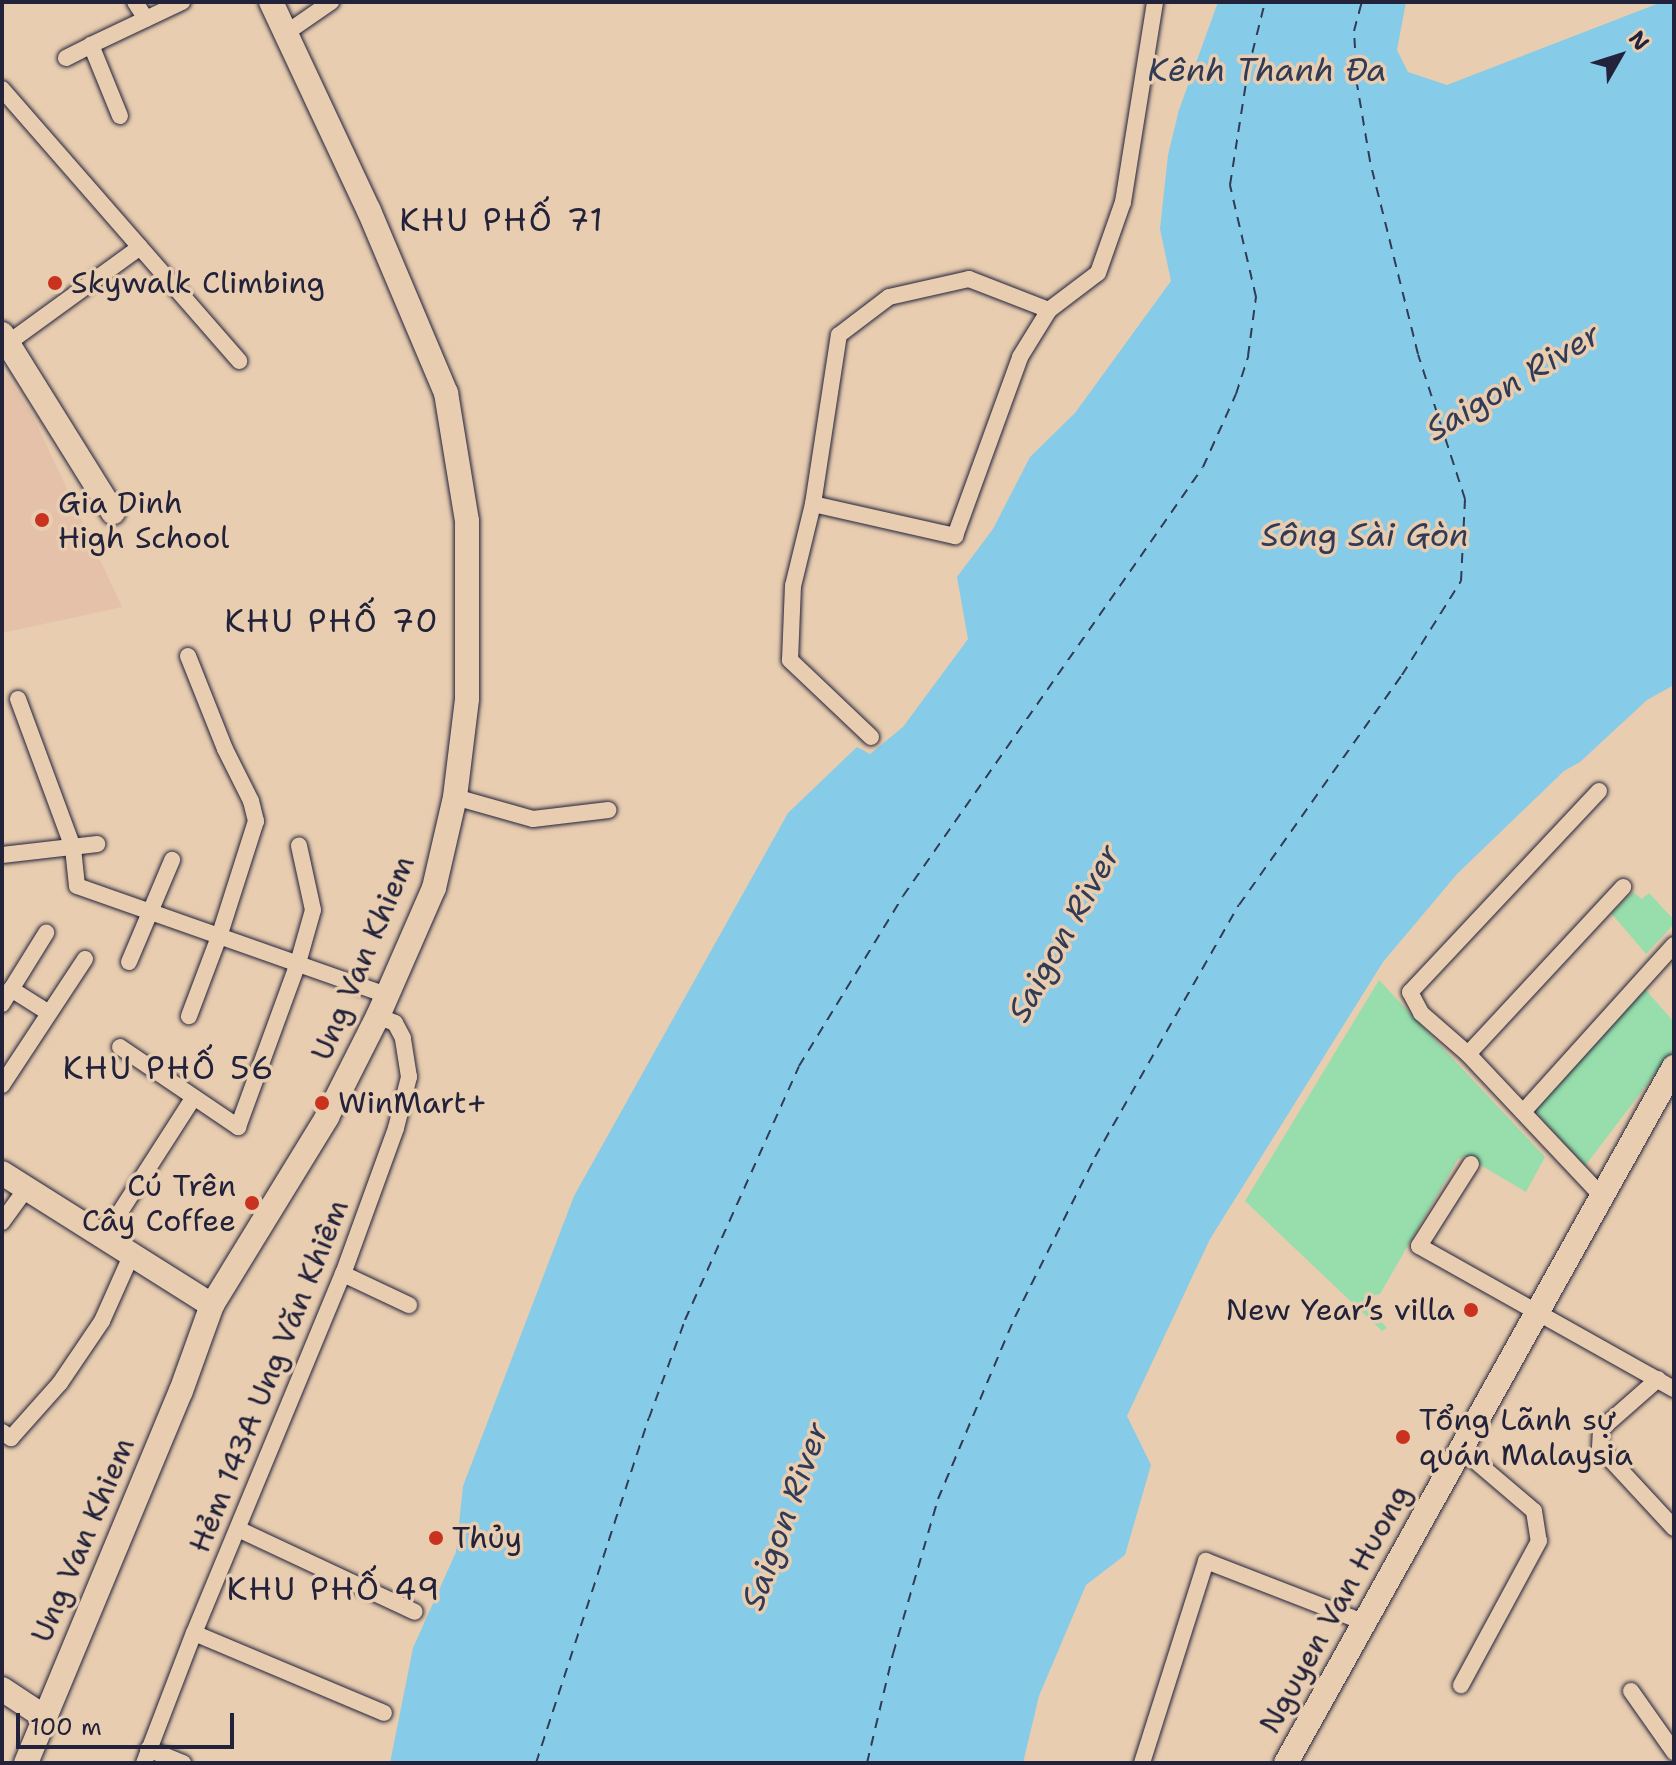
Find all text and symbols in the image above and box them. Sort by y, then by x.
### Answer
north arrow [1580,16,1660,96]
text: N [1622,25,1656,56]
water label: Kênh Thanh Đa [1148,51,1386,89]
district label: KHU PHỐ 71 [399,201,605,239]
place label: Skywalk Climbing [71,265,325,301]
marker: Skywalk Climbing [46,274,64,292]
water label: Saigon River [1419,315,1607,449]
place label: Gia Dinh High School [58,485,229,556]
marker: Gia Dinh High School [33,511,51,529]
water label: Sông Sài Gòn [1261,516,1469,554]
district label: KHU PHỐ 70 [224,602,440,640]
water label: Saigon River [1000,838,1128,1028]
street label: Ung Van Khiem [304,850,422,1066]
district label: KHU PHỐ 56 [63,1049,275,1087]
place label: WinMart+ [338,1085,487,1121]
marker: WinMart+ [313,1094,331,1112]
place label: Cú Trên Cây Coffee [82,1168,236,1238]
street label: Hẻm 143A Ung Văn Khiêm [182,1194,356,1558]
marker: Cú Trên Cây Coffee [243,1194,261,1212]
place label: New Year’s villa [1225,1292,1455,1328]
marker: New Year’s villa [1462,1301,1480,1319]
place label: Tổng Lãnh sự quán Malaysia [1419,1402,1633,1472]
water label: Saigon River [733,1417,837,1615]
marker: Tổng Lãnh sự quán Malaysia [1394,1428,1412,1446]
street label: Ung Van Khiem [24,1432,142,1648]
street label: Nguyen Van Huong [1252,1478,1418,1740]
place label: Thủy [452,1520,522,1556]
marker: Thủy [427,1529,445,1547]
district label: KHU PHỐ 49 [227,1570,441,1608]
scale bar [20,1697,238,1747]
text: 100 m [30,1711,102,1743]

